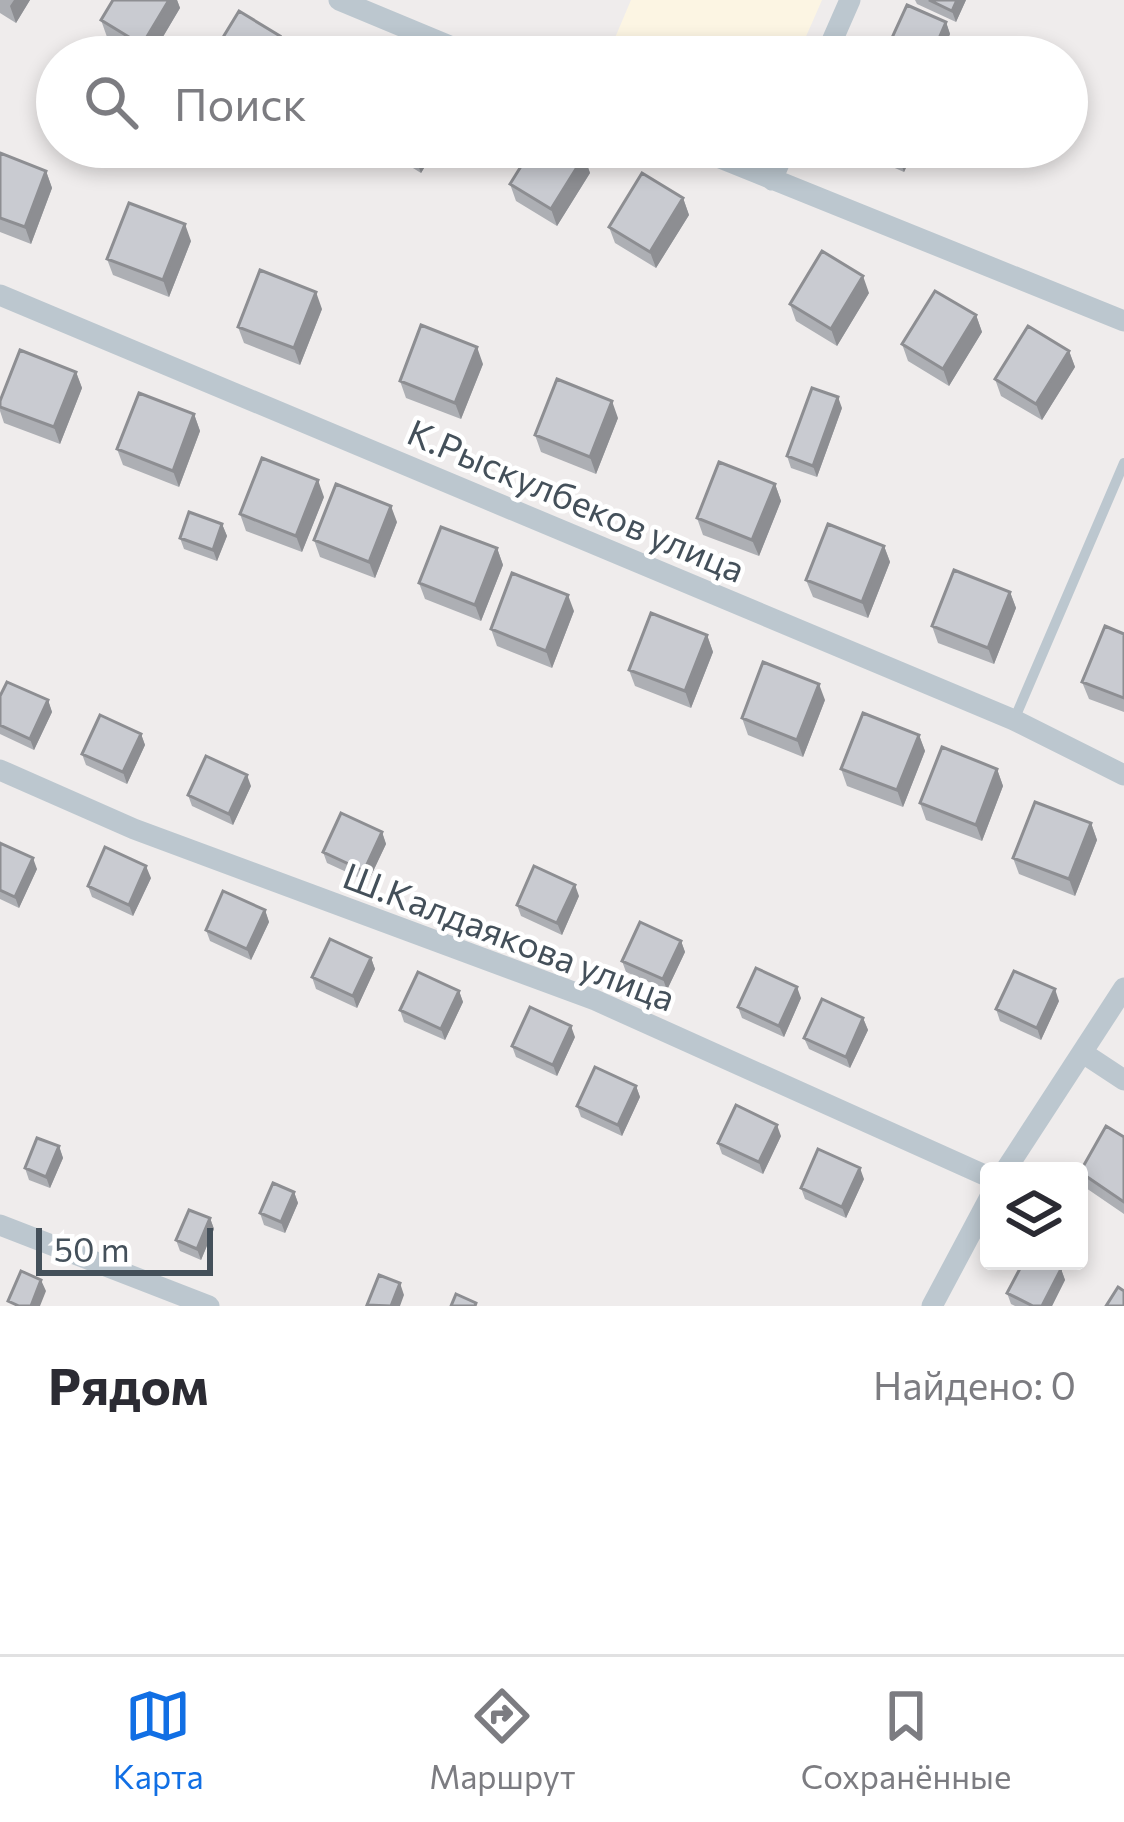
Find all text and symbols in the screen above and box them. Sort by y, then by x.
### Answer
search box [36,36,1088,168]
icon: search [78,69,144,135]
text: Поиск [174,75,307,130]
street label: К.Рыскулбеков улица [402,408,752,590]
street label: Ш.Калдаякова улица [338,852,682,1019]
map controls [980,1162,1088,1270]
button: layers [980,1162,1088,1270]
scale bar [36,1222,213,1275]
text: 50 m [54,1228,130,1269]
text: Рядом [48,1353,209,1416]
text: Найдено: 0 [873,1360,1076,1408]
tab: Карта [113,1683,204,1796]
tab: Маршрут [429,1683,575,1796]
tab: Сохранённые [801,1683,1011,1796]

